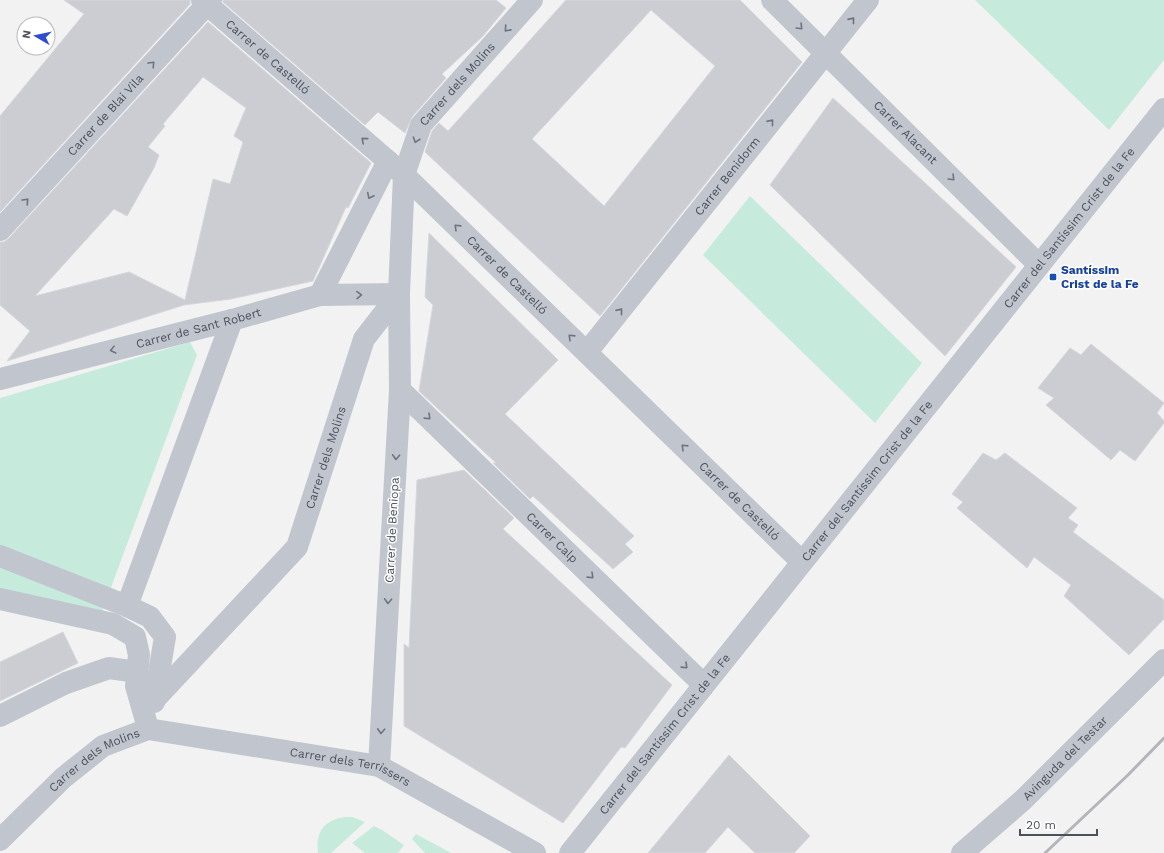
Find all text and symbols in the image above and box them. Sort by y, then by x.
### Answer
north arrow [16,16,56,56]
street label: Carrer de Castelló [223,17,313,97]
one-way arrow [847,18,854,25]
one-way arrow [795,23,803,30]
one-way arrow [504,24,511,32]
text: N [20,29,34,40]
street label: Carrer dels Molins [416,40,498,129]
one-way arrow [148,62,155,69]
street label: Carrer de Blai Vila [65,71,146,159]
street label: Carrer Alacant [871,98,940,167]
one-way arrow [766,119,773,126]
street label: Carrer Benidorm [692,134,763,218]
one-way arrow [412,136,421,143]
one-way arrow [361,138,369,145]
street label: Carrer del Santíssim Crist de la Fe [1000,145,1138,311]
one-way arrow [947,173,955,181]
one-way arrow [368,192,375,199]
one-way arrow [22,198,29,206]
one-way arrow [454,224,462,232]
street label: Carrer de Castelló [464,233,550,317]
place label: Santíssim Crist de la Fe [1061,263,1139,291]
marker: Santíssim Crist de la Fe [1048,272,1058,282]
one-way arrow [356,291,362,299]
street label: Carrer de Sant Robert [135,305,263,351]
one-way arrow [615,308,622,315]
one-way arrow [568,334,576,342]
one-way arrow [109,346,116,354]
street label: Carrer del Santíssim Crist de la Fe [799,398,935,564]
street label: Carrer dels Molins [303,405,349,511]
one-way arrow [423,413,431,420]
one-way arrow [681,444,689,452]
one-way arrow [392,454,400,460]
street label: Carrer de Castelló [696,459,783,543]
street label: Carrer de Beniopa [382,477,402,583]
street label: Carrer Calp [523,509,581,566]
one-way arrow [586,571,594,579]
one-way arrow [384,598,392,604]
street label: Carrer del Santíssim Crist de la Fe [596,651,733,817]
one-way arrow [680,662,688,669]
street label: Avinguda del Testar [1020,713,1110,803]
street label: Carrer dels Molins [46,726,142,795]
one-way arrow [377,728,385,734]
street label: Carrer dels Terrissers [289,745,413,789]
scale bar [1020,811,1097,837]
text: 20 m [1026,818,1056,832]

